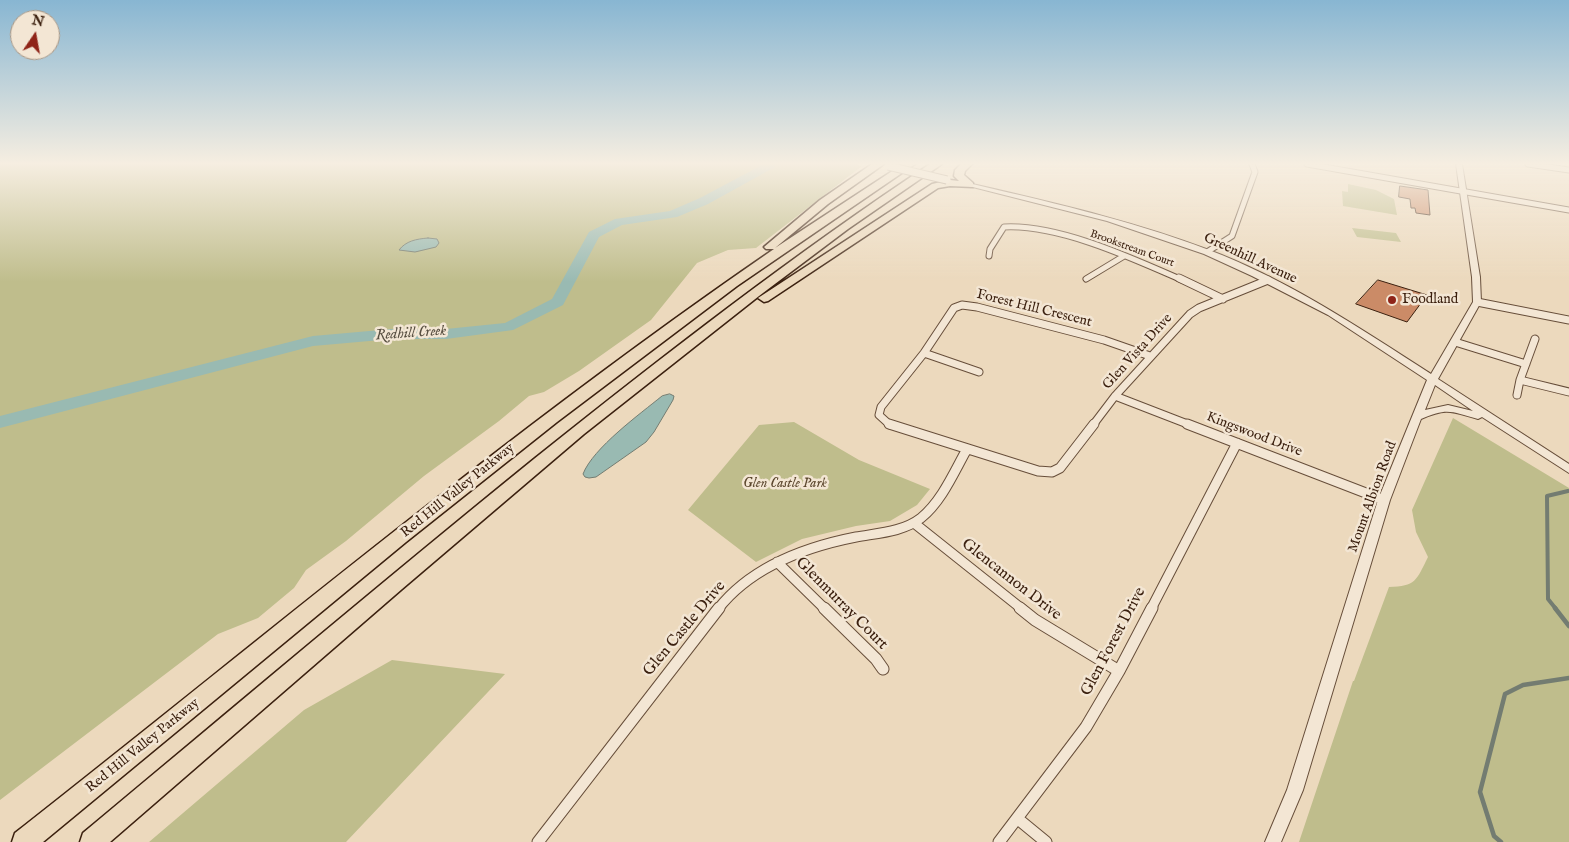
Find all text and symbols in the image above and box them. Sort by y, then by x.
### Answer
north arrow [10,10,60,60]
text: N [30,11,46,31]
street label: Brookstream Court [1088,228,1176,270]
street label: Greenhill Avenue [1201,230,1299,288]
street label: Forest Hill Crescent [975,287,1093,331]
place label: Foodland [1402,292,1458,308]
marker: Foodland [1386,294,1398,306]
street label: Glen Vista Drive [1100,311,1176,393]
water label: Redhill Creek [375,323,447,345]
street label: Kingswood Drive [1204,409,1304,461]
street label: Mount Albion Road [1345,439,1401,555]
street label: Red Hill Valley Parkway [398,440,518,542]
park label: Glen Castle Park [743,476,827,492]
street label: Glencannon Drive [957,535,1065,625]
street label: Glenmurray Court [791,554,891,654]
street label: Glen Castle Drive [640,578,730,680]
street label: Glen Forest Drive [1077,584,1151,700]
street label: Red Hill Valley Parkway [83,695,203,797]

